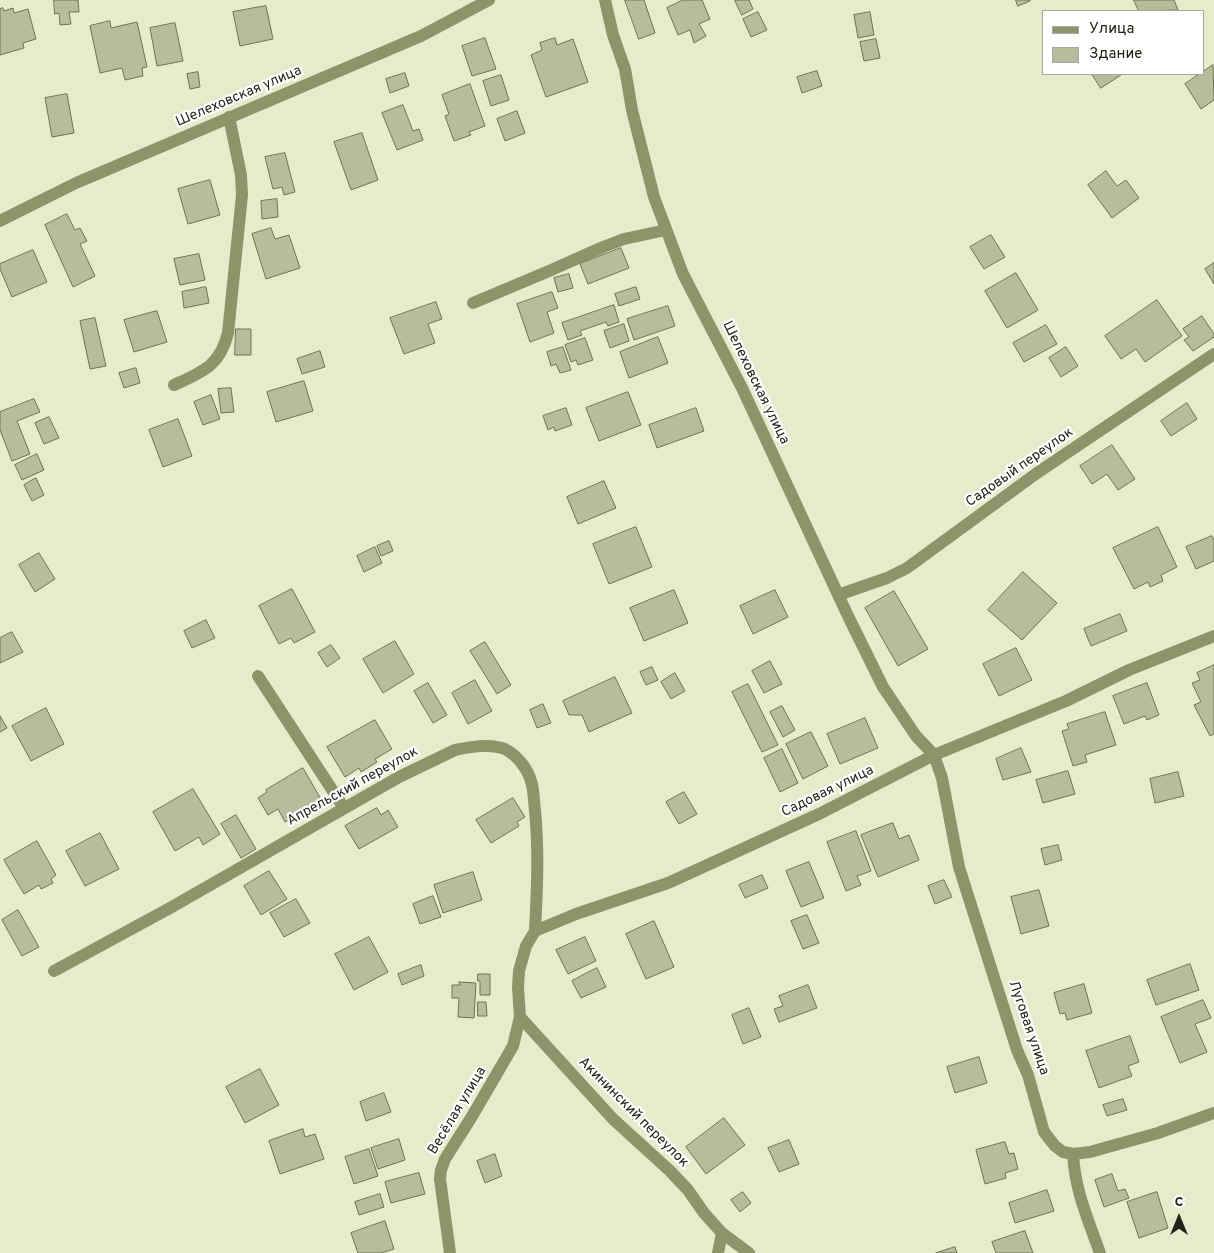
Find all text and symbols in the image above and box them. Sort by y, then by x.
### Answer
legend [1042,10,1204,75]
text: Улица [1089,20,1134,39]
text: Здание [1089,45,1142,64]
street label: Шелеховская улица [174,63,304,131]
street label: Шелеховская улица [718,319,792,447]
street label: Садовый переулок [963,425,1077,511]
street label: Апрельский переулок [284,744,422,830]
street label: Садовая улица [779,762,877,822]
street label: Луговая улица [1004,978,1052,1078]
street label: Акининский переулок [574,1054,692,1172]
street label: Весёлая улица [425,1064,491,1158]
north arrow [1154,1193,1204,1243]
text: С [1175,1194,1183,1211]

